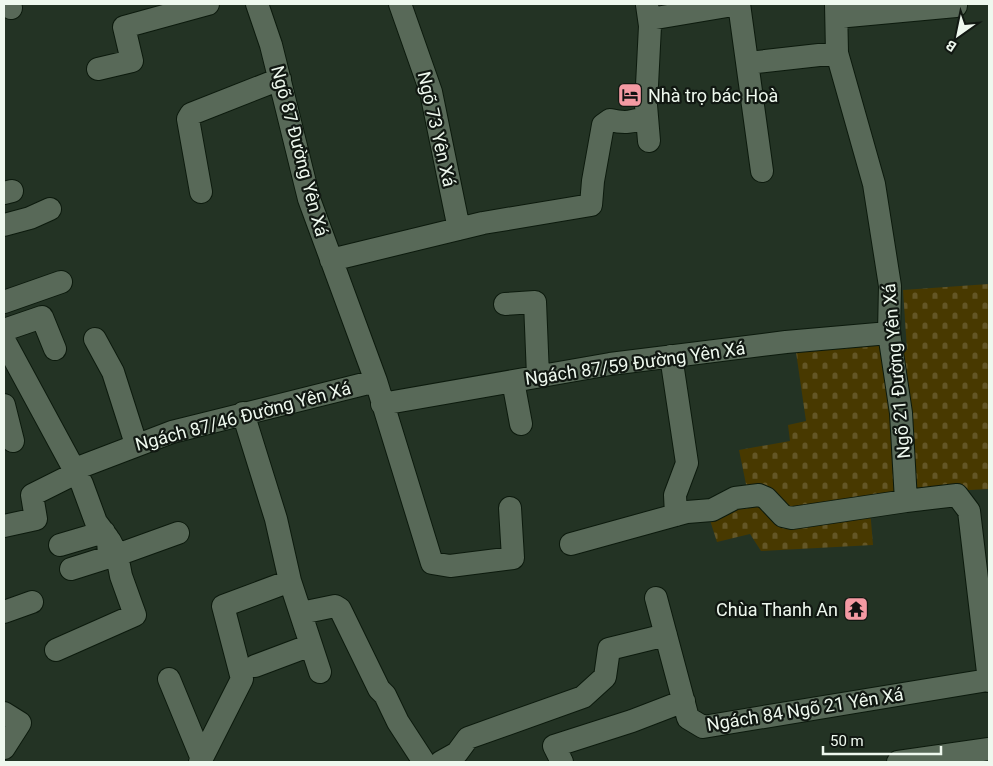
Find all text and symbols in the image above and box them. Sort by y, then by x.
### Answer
north arrow [933,10,983,60]
text: B [943,37,959,55]
street label: Ngõ 87 Đường Yên Xá [267,63,333,239]
street label: Ngõ 73 Yên Xá [414,69,460,189]
hotel icon: Nhà trọ bác Hoà [617,82,643,108]
place label: Nhà trọ bác Hoà [648,85,778,106]
street label: Ngõ 21 Đường Yên Xá [878,283,914,459]
street label: Ngách 87/59 Đường Yên Xá [524,337,746,389]
street label: Ngách 87/46 Đường Yên Xá [133,377,353,455]
temple icon: Chùa Thanh An [843,596,869,622]
place label: Chùa Thanh An [716,599,838,620]
street label: Ngách 84 Ngõ 21 Yên Xá [705,683,905,735]
scale bar [823,724,940,756]
text: 50 m [830,732,864,750]

